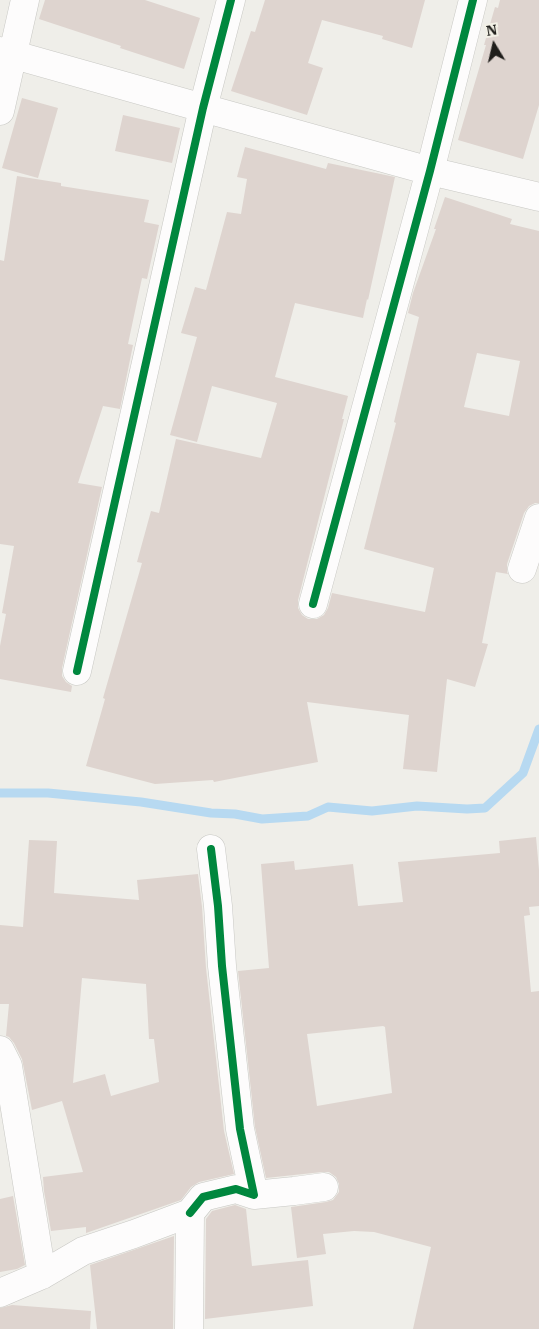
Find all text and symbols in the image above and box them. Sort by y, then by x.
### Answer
north arrow [469,20,519,70]
text: N [485,20,499,40]

